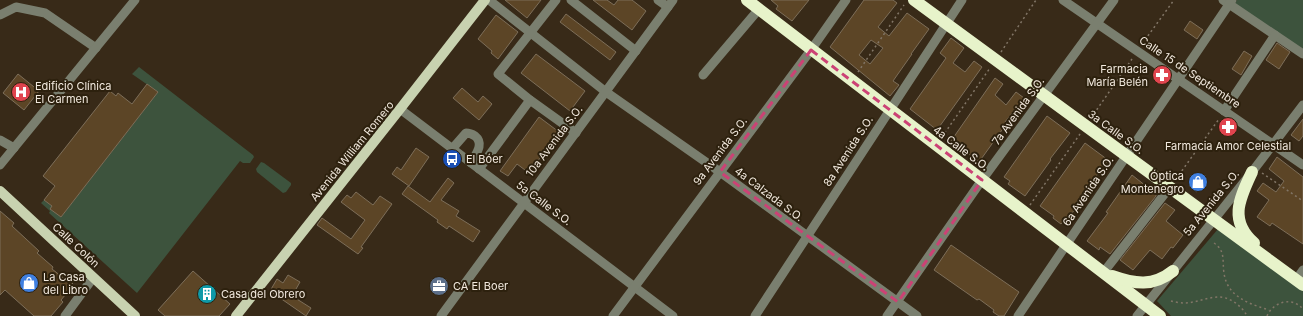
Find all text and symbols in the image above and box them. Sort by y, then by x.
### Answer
street label: Calle 15 de Septiembre [1137,33,1243,111]
place label: Farmacia María Belén [1086,62,1148,89]
pharmacy icon: Farmacia María Belén [1151,64,1173,86]
street label: 7a Avenida S.O. [989,74,1047,148]
place label: Edificio Clínica El Carmen [35,79,111,106]
hospital icon: Edificio Clínica El Carmen [10,81,32,103]
street label: Avenida William Romero [307,98,397,204]
street label: 10a Avenida S.O. [523,102,585,180]
street label: 3a Calle S.O. [1085,107,1147,157]
street label: 8a Avenida S.O. [820,113,876,189]
street label: 9a Avenida S.O. [690,114,750,188]
pharmacy icon: Farmacia Amor Celestial [1217,116,1239,138]
street label: 4a Calle S.O. [930,122,992,174]
place label: Farmacia Amor Celestial [1165,139,1291,153]
bus stop icon: El Bóer [441,148,463,170]
place label: El Bóer [466,152,503,166]
street label: 6a Avenida S.O. [1059,153,1117,229]
street label: 4a Calzada S.O. [732,164,806,224]
street label: 5a Avenida S.O. [1180,167,1242,239]
place label: Óptica Montenegro [1121,169,1184,196]
shop icon: Óptica Montenegro [1187,171,1209,193]
street label: 5a Calle S.O. [513,178,575,228]
street label: Calle Colón [49,220,103,270]
place label: La Casa del Libro [43,270,88,297]
shop icon: La Casa del Libro [18,272,40,294]
office icon: CA El Boer [428,275,450,297]
place label: CA El Boer [453,279,508,293]
building icon: Casa del Obrero [196,283,218,305]
place label: Casa del Obrero [221,287,306,301]

